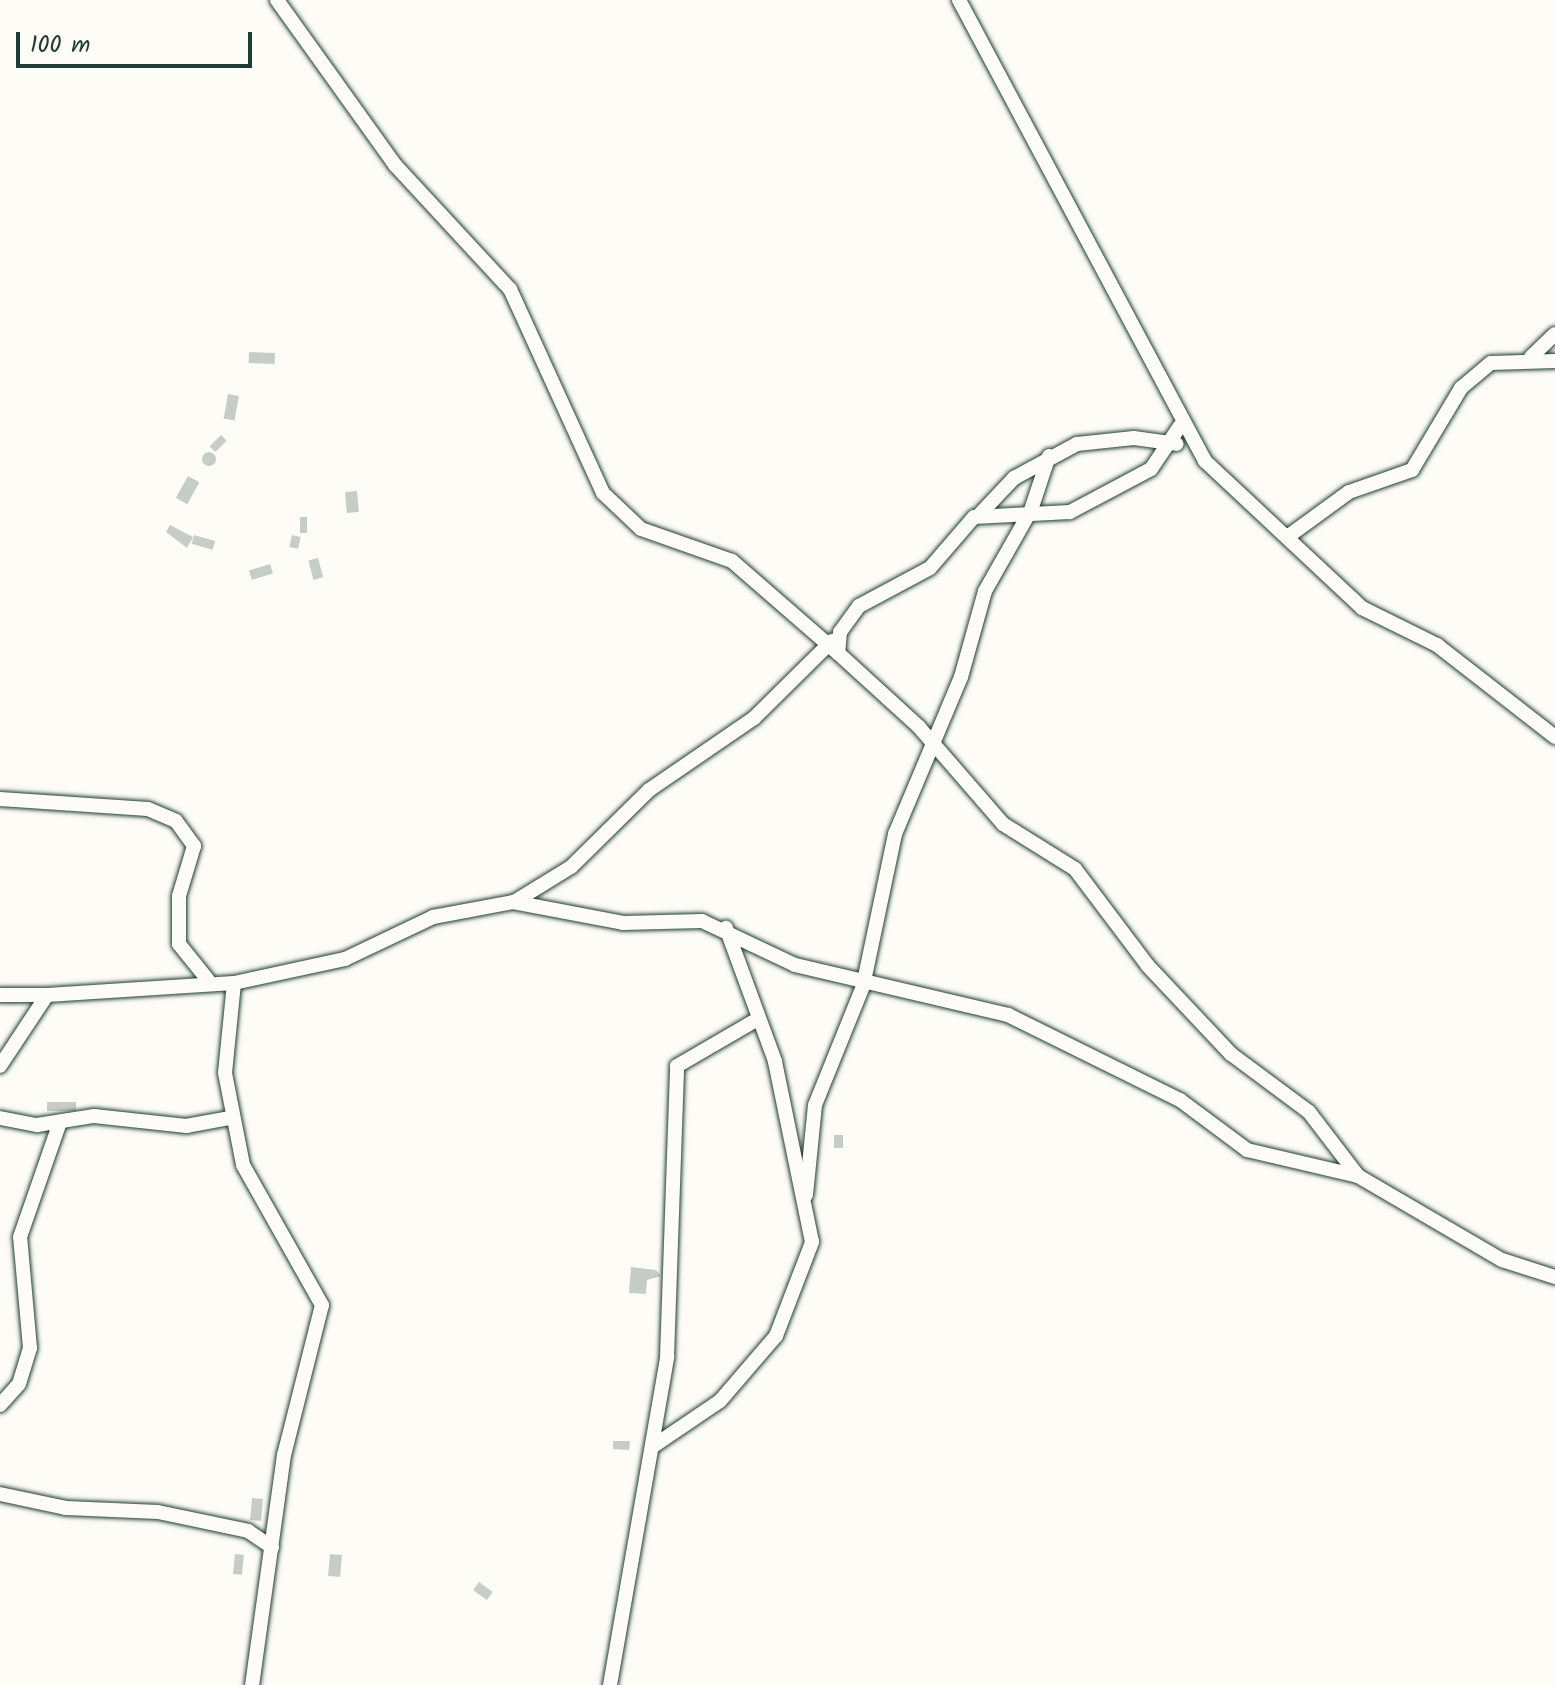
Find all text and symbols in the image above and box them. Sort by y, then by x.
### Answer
scale bar [20,16,256,66]
text: 100 m [30,26,90,65]

